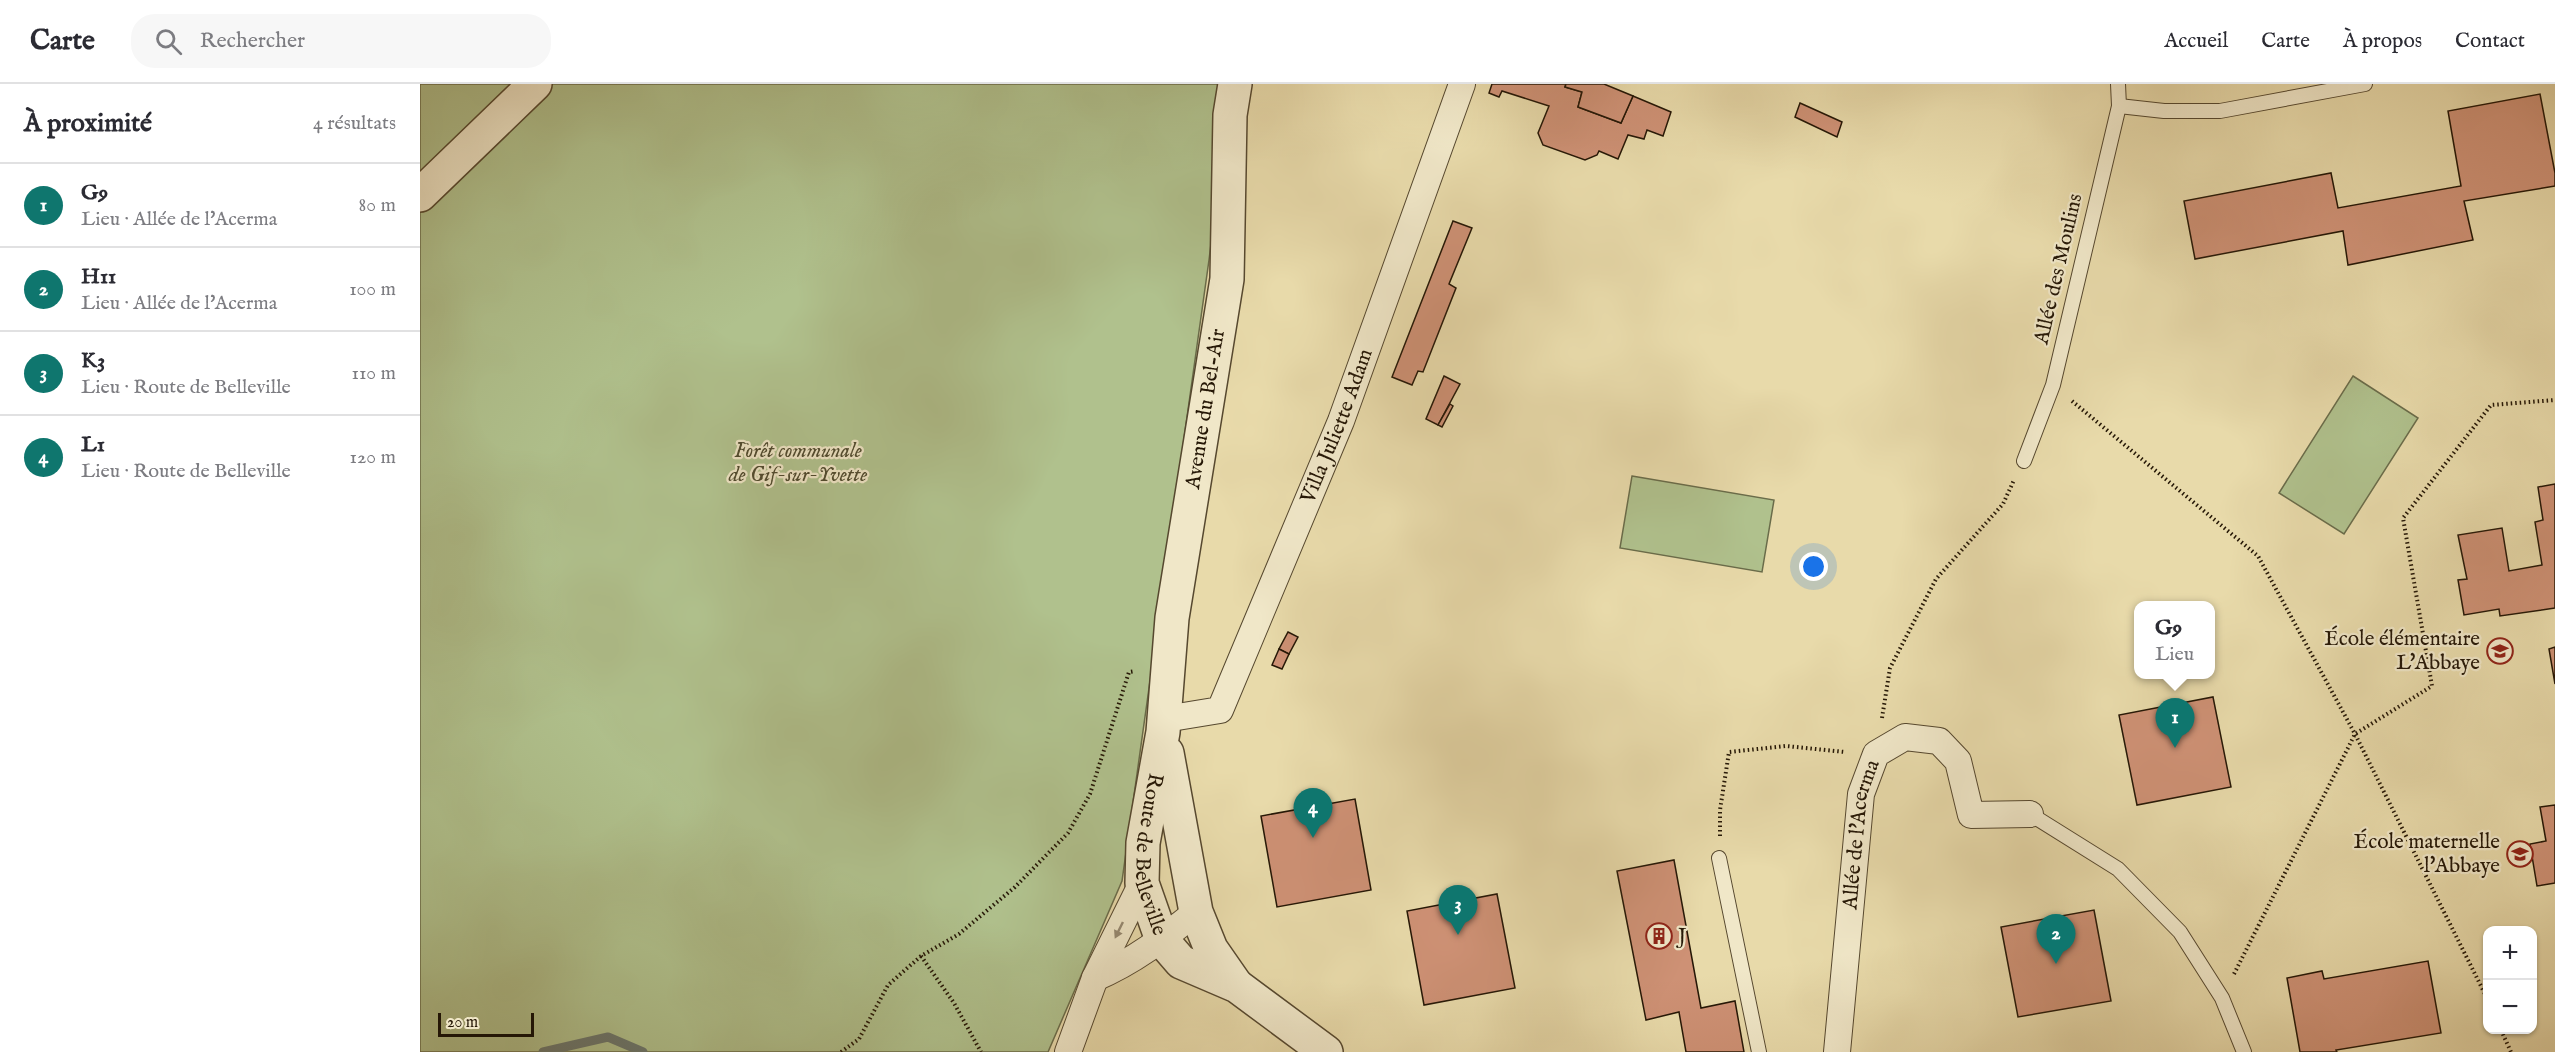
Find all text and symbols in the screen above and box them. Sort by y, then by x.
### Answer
search box [131,14,551,68]
text: Carte [30,24,95,59]
icon: search [152,25,185,58]
text: Rechercher [200,27,305,55]
text: Accueil [2164,28,2228,55]
text: Carte [2261,28,2310,55]
text: À propos [2343,28,2422,55]
text: Contact [2455,28,2525,55]
text: À proximité [24,107,152,140]
text: 4 résultats [313,111,396,136]
text: G9 [81,179,108,207]
street label: Allée des Moulins [2028,191,2089,348]
text: 1 [40,193,47,218]
text: 80 m [359,193,396,218]
text: Lieu · Allée de l'Acerma [81,207,277,232]
text: H11 [81,263,116,291]
text: 2 [39,277,48,302]
text: 100 m [349,277,396,302]
text: Lieu · Allée de l'Acerma [81,291,277,316]
street label: Avenue du Bel-Air [1180,327,1232,492]
street label: Villa Juliette Adam [1294,345,1379,508]
text: K3 [81,347,105,375]
text: 3 [40,361,47,386]
text: 110 m [352,361,396,386]
text: Lieu · Route de Belleville [81,375,291,400]
text: L1 [81,431,105,459]
park label: Forêt communale de Gif-sur-Yvette [728,438,867,489]
text: 4 [39,445,48,470]
text: 120 m [350,445,396,470]
text: Lieu · Route de Belleville [81,459,291,484]
your location [1799,552,1828,581]
popup [2134,601,2215,679]
text: G9 [2155,614,2182,642]
place label: École élémentaire L'Abbaye [2324,625,2480,677]
school or university icon: École élémentaire L'Abbaye [2485,636,2515,666]
text: Lieu [2155,642,2194,667]
pin: 1 [2156,698,2194,748]
street label: Allée de l'Acerma [1837,755,1886,912]
street label: Route de Belleville [1128,771,1173,939]
pin: 4 [1294,788,1332,838]
place label: École maternelle l'Abbaye [2354,828,2500,880]
school or university icon: École maternelle l'Abbaye [2505,839,2535,869]
pin: 3 [1438,886,1478,935]
pin: 2 [2036,914,2076,964]
building icon: J [1644,921,1674,951]
one-way arrow [1114,922,1123,939]
place label: J [1676,923,1687,950]
map controls [2483,926,2537,1034]
button: + [2483,926,2537,980]
button: − [2483,980,2537,1034]
scale bar [438,1010,534,1038]
text: 20 m [447,1013,478,1033]

